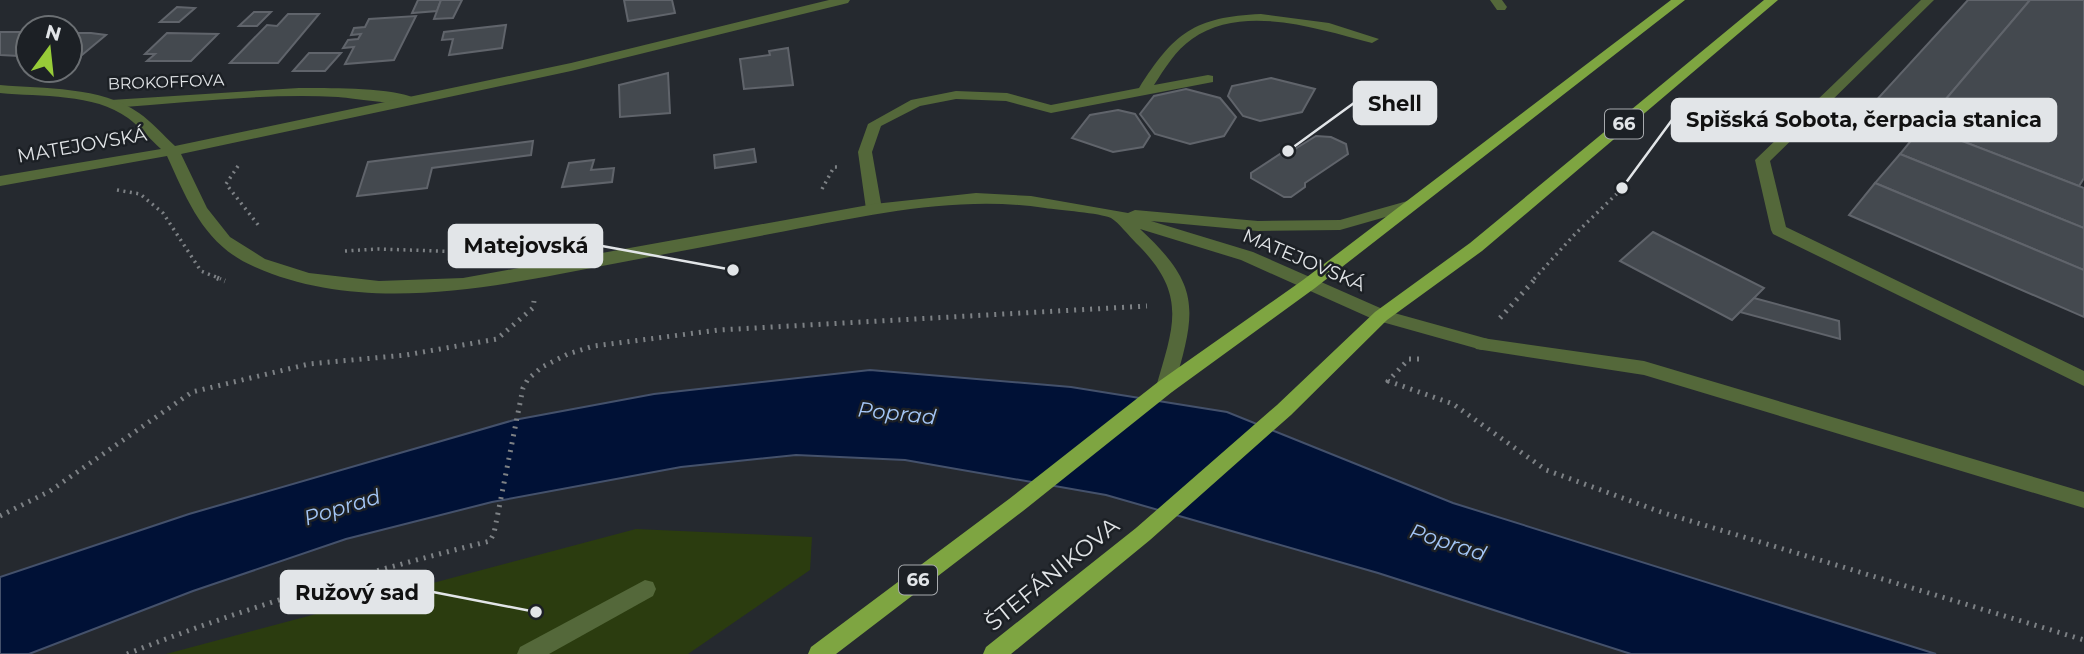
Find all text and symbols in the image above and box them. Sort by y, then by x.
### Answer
north arrow [14,14,84,84]
text: N [43,20,64,46]
street label: BROKOFFOVA [107,70,225,94]
callout: Shell [1354,82,1436,124]
text: Shell [1368,91,1422,116]
callout: Spišská Sobota, čerpacia stanica [1672,99,2056,141]
text: Spišská Sobota, čerpacia stanica [1686,107,2042,132]
road number: 66 [1605,110,1643,139]
street label: MATEJOVSKÁ [15,122,149,168]
street label: MATEJOVSKÁ [1239,224,1369,296]
callout: Matejovská [449,225,602,267]
text: Matejovská [464,233,588,258]
water label: Poprad [856,396,938,430]
water label: Poprad [301,483,384,530]
street label: ŠTEFÁNIKOVA [979,511,1125,637]
water label: Poprad [1407,518,1490,566]
road number: 66 [899,566,937,594]
callout: Ružový sad [281,571,433,613]
text: Ružový sad [295,580,419,605]

